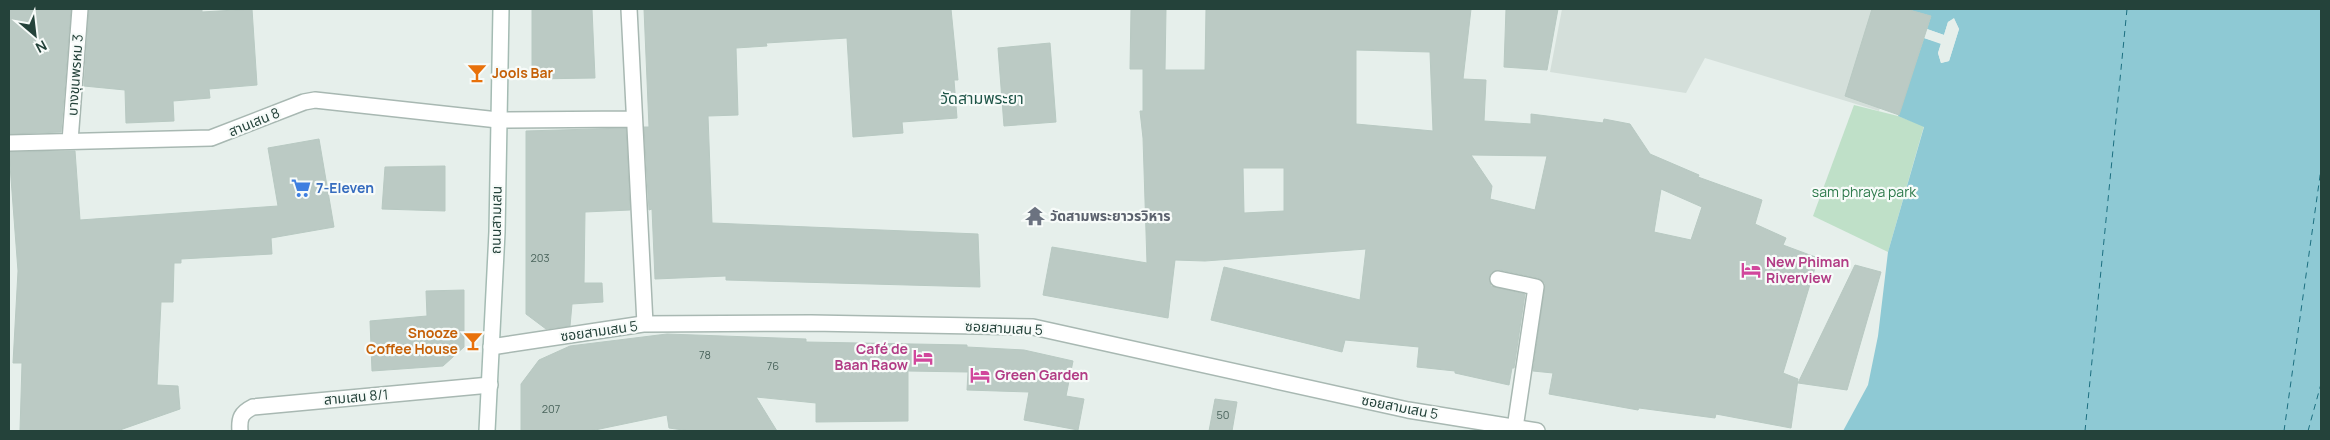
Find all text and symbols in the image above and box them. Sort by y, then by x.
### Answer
north arrow [10,10,60,60]
street label: บางขุนพรหม 3 [62,33,87,116]
text: N [32,36,50,58]
bar icon: Jools Bar [466,62,488,84]
place label: Jools Bar [492,63,554,82]
district label: วัดสามพระยา [940,87,1024,109]
street label: สานเสน 8 [225,103,282,140]
supermarket icon: 7-Eleven [290,177,312,199]
place label: 7-Eleven [316,178,374,197]
park label: sam phraya park [1812,182,1917,201]
street label: ถนนสามเสน [485,186,506,254]
temple icon: วัดสามพระยาวรวิหาร [1024,205,1046,227]
place label: วัดสามพระยาวรวิหาร [1050,206,1171,225]
house number: 203 [530,250,550,265]
place label: New Phiman Riverview [1766,252,1849,287]
hotel icon: New Phiman Riverview [1740,259,1762,281]
street label: ซอยสามเสน 5 [559,316,639,345]
street label: ซอยสามเสน 5 [965,316,1043,339]
place label: Snooze Coffee House [366,323,458,358]
bar icon: Snooze Coffee House [462,330,484,352]
place label: Café de Baan Raow [835,339,908,374]
hotel icon: Café de Baan Raow [912,346,934,368]
house number: 78 [699,347,711,362]
house number: 76 [767,358,779,373]
hotel icon: Green Garden [969,364,991,386]
place label: Green Garden [995,365,1088,384]
street label: สามเสน 8/1 [323,384,389,409]
street label: ซอยสามเสน 5 [1360,390,1440,423]
house number: 207 [542,401,560,416]
house number: 50 [1216,407,1230,422]

